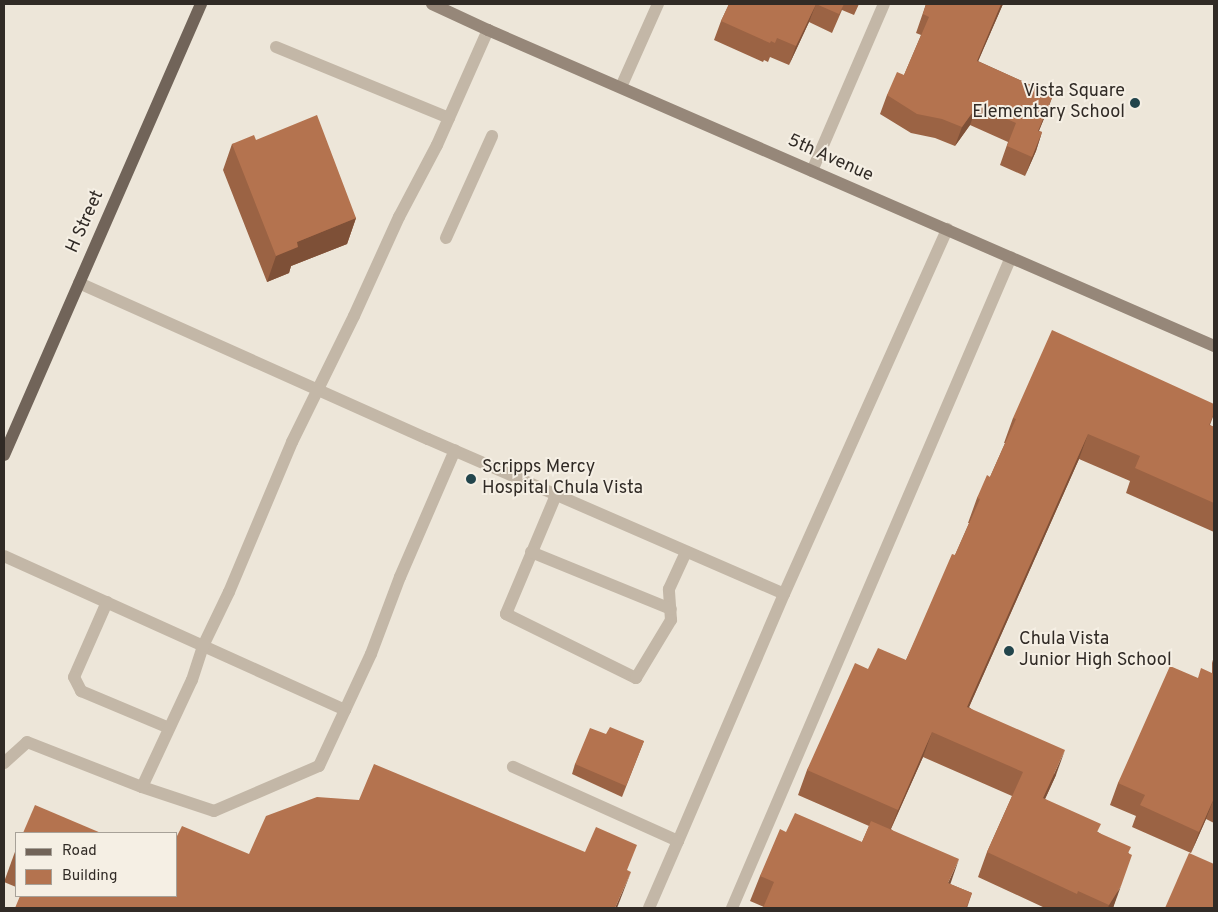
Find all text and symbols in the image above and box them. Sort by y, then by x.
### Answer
place label: Vista Square Elementary School [972,82,1125,125]
marker: Vista Square Elementary School [1129,97,1141,109]
street label: 5th Avenue [784,130,876,188]
street label: H Street [63,187,109,257]
place label: Scripps Mercy Hospital Chula Vista [482,458,644,500]
marker: Scripps Mercy Hospital Chula Vista [464,472,478,486]
place label: Chula Vista Junior High School [1019,630,1172,672]
marker: Chula Vista Junior High School [1003,645,1015,657]
legend [15,832,178,897]
text: Road [62,842,97,861]
text: Building [62,867,117,886]

